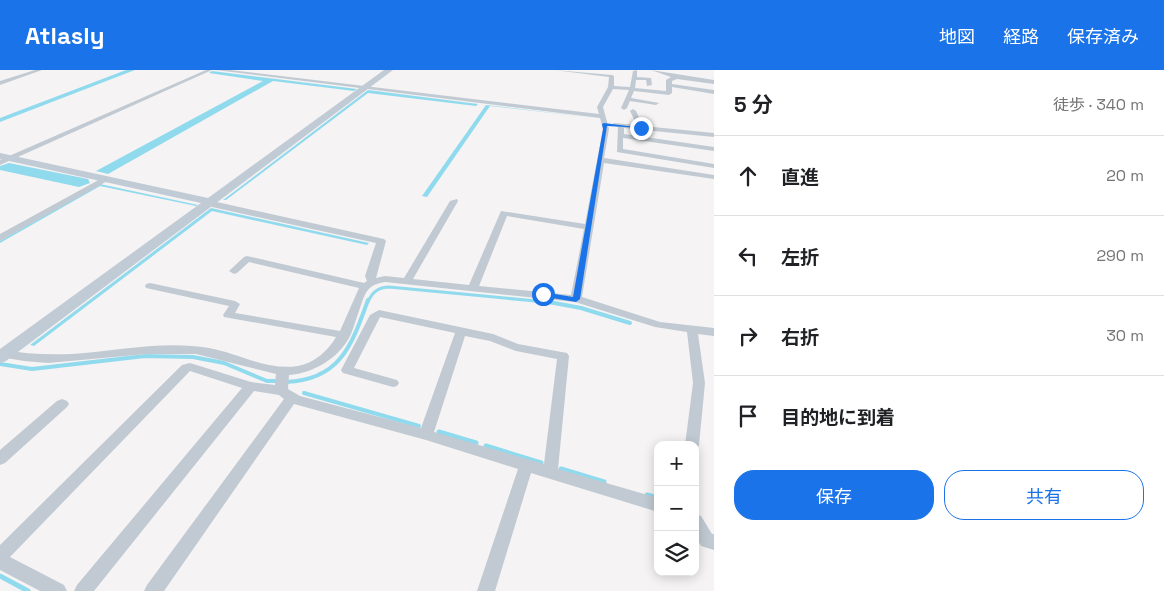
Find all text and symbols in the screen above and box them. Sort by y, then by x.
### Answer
text: Atlasly [25,20,104,51]
text: 地図 [939,25,975,48]
text: 経路 [1003,25,1039,48]
text: 保存済み [1067,25,1139,48]
text: 5 分 [734,91,773,118]
text: 徒歩 · 340 m [1053,94,1144,115]
route end [630,117,653,140]
icon: ahead [734,162,762,190]
text: 直進 [781,165,819,190]
text: 20 m [1106,165,1144,186]
icon: left [734,242,762,270]
text: 左折 [781,245,819,270]
text: 290 m [1096,245,1144,266]
route start [532,283,555,306]
icon: right [734,322,762,350]
text: 右折 [781,325,819,350]
text: 30 m [1106,325,1144,346]
icon: arrive [734,402,762,430]
text: 目的地に到着 [781,405,895,430]
map controls [654,441,699,576]
button: + [654,441,699,486]
button: 保存 [734,470,934,520]
button: 共有 [944,470,1144,520]
button: − [654,486,699,531]
button: layers [654,531,699,576]

